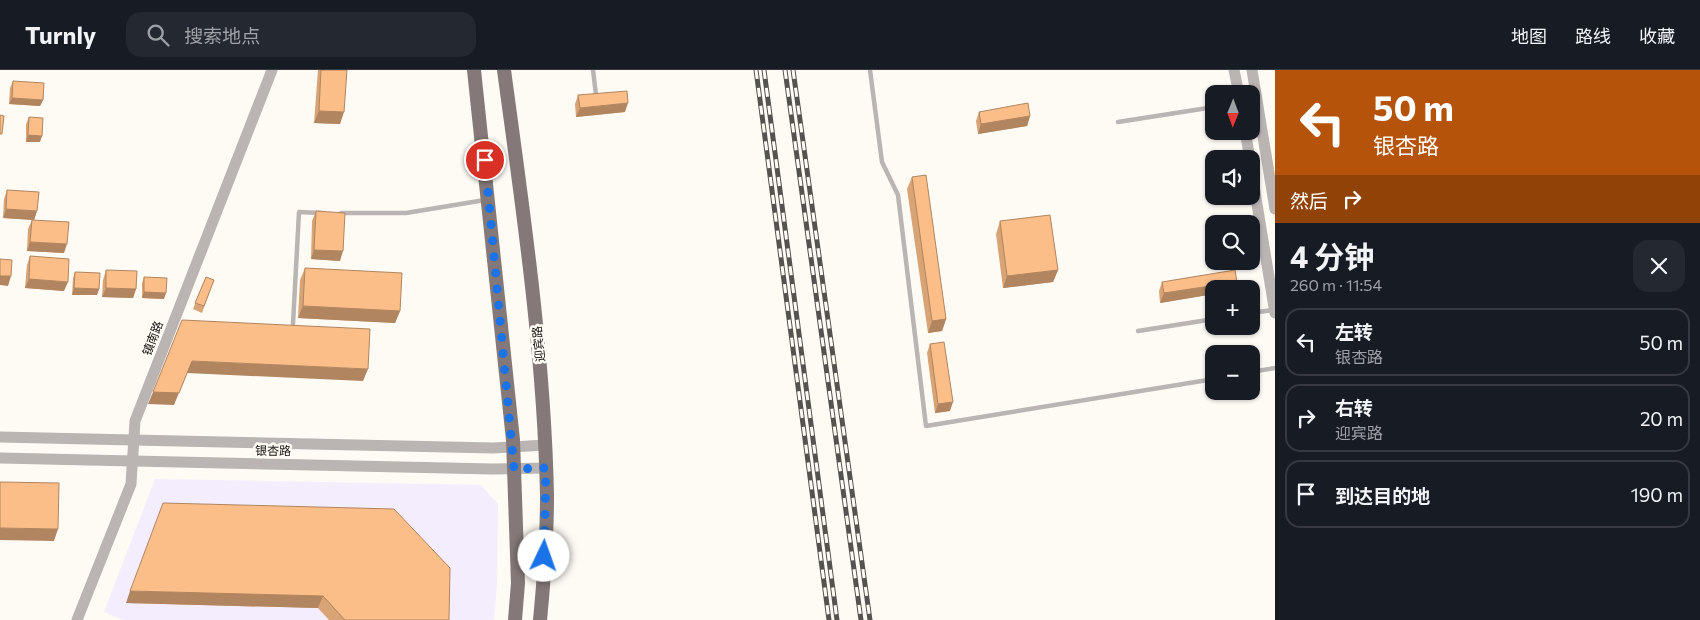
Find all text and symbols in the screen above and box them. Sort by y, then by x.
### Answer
search box [126,12,476,57]
text: Turnly [25,20,96,49]
icon: search [144,21,172,49]
text: 搜索地点 [184,24,260,47]
text: 地图 [1511,25,1547,47]
text: 路线 [1575,25,1611,47]
text: 收藏 [1639,25,1675,47]
north arrow [1205,85,1260,140]
map controls [1205,85,1260,400]
text: 50 m [1373,85,1454,128]
icon: left [1290,90,1355,155]
text: 银杏路 [1373,132,1439,159]
pin [464,139,506,181]
icon: arrive [471,146,499,174]
button: sound [1205,150,1260,205]
icon: right [1338,185,1366,213]
text: 然后 [1290,189,1328,212]
button: search [1205,215,1260,270]
text: 4 分钟 [1290,237,1374,274]
button: close [1633,240,1685,292]
text: 260 m · 11:54 [1290,275,1382,294]
button: + [1205,280,1260,335]
street label: 镇南路 [139,319,165,357]
text: 左转 [1335,320,1373,343]
street label: 迎宾路 [529,325,547,363]
icon: left [1292,328,1320,356]
text: 50 m [1639,331,1683,354]
button: − [1205,345,1260,400]
text: 银杏路 [1335,347,1383,366]
text: 右转 [1335,396,1373,419]
icon: right [1292,404,1320,432]
text: 20 m [1640,407,1683,430]
text: 迎宾路 [1335,423,1383,442]
street label: 银杏路 [255,443,291,457]
icon: arrive [1292,480,1320,508]
text: 190 m [1631,483,1683,506]
text: 到达目的地 [1335,484,1430,507]
position arrow [517,529,569,581]

